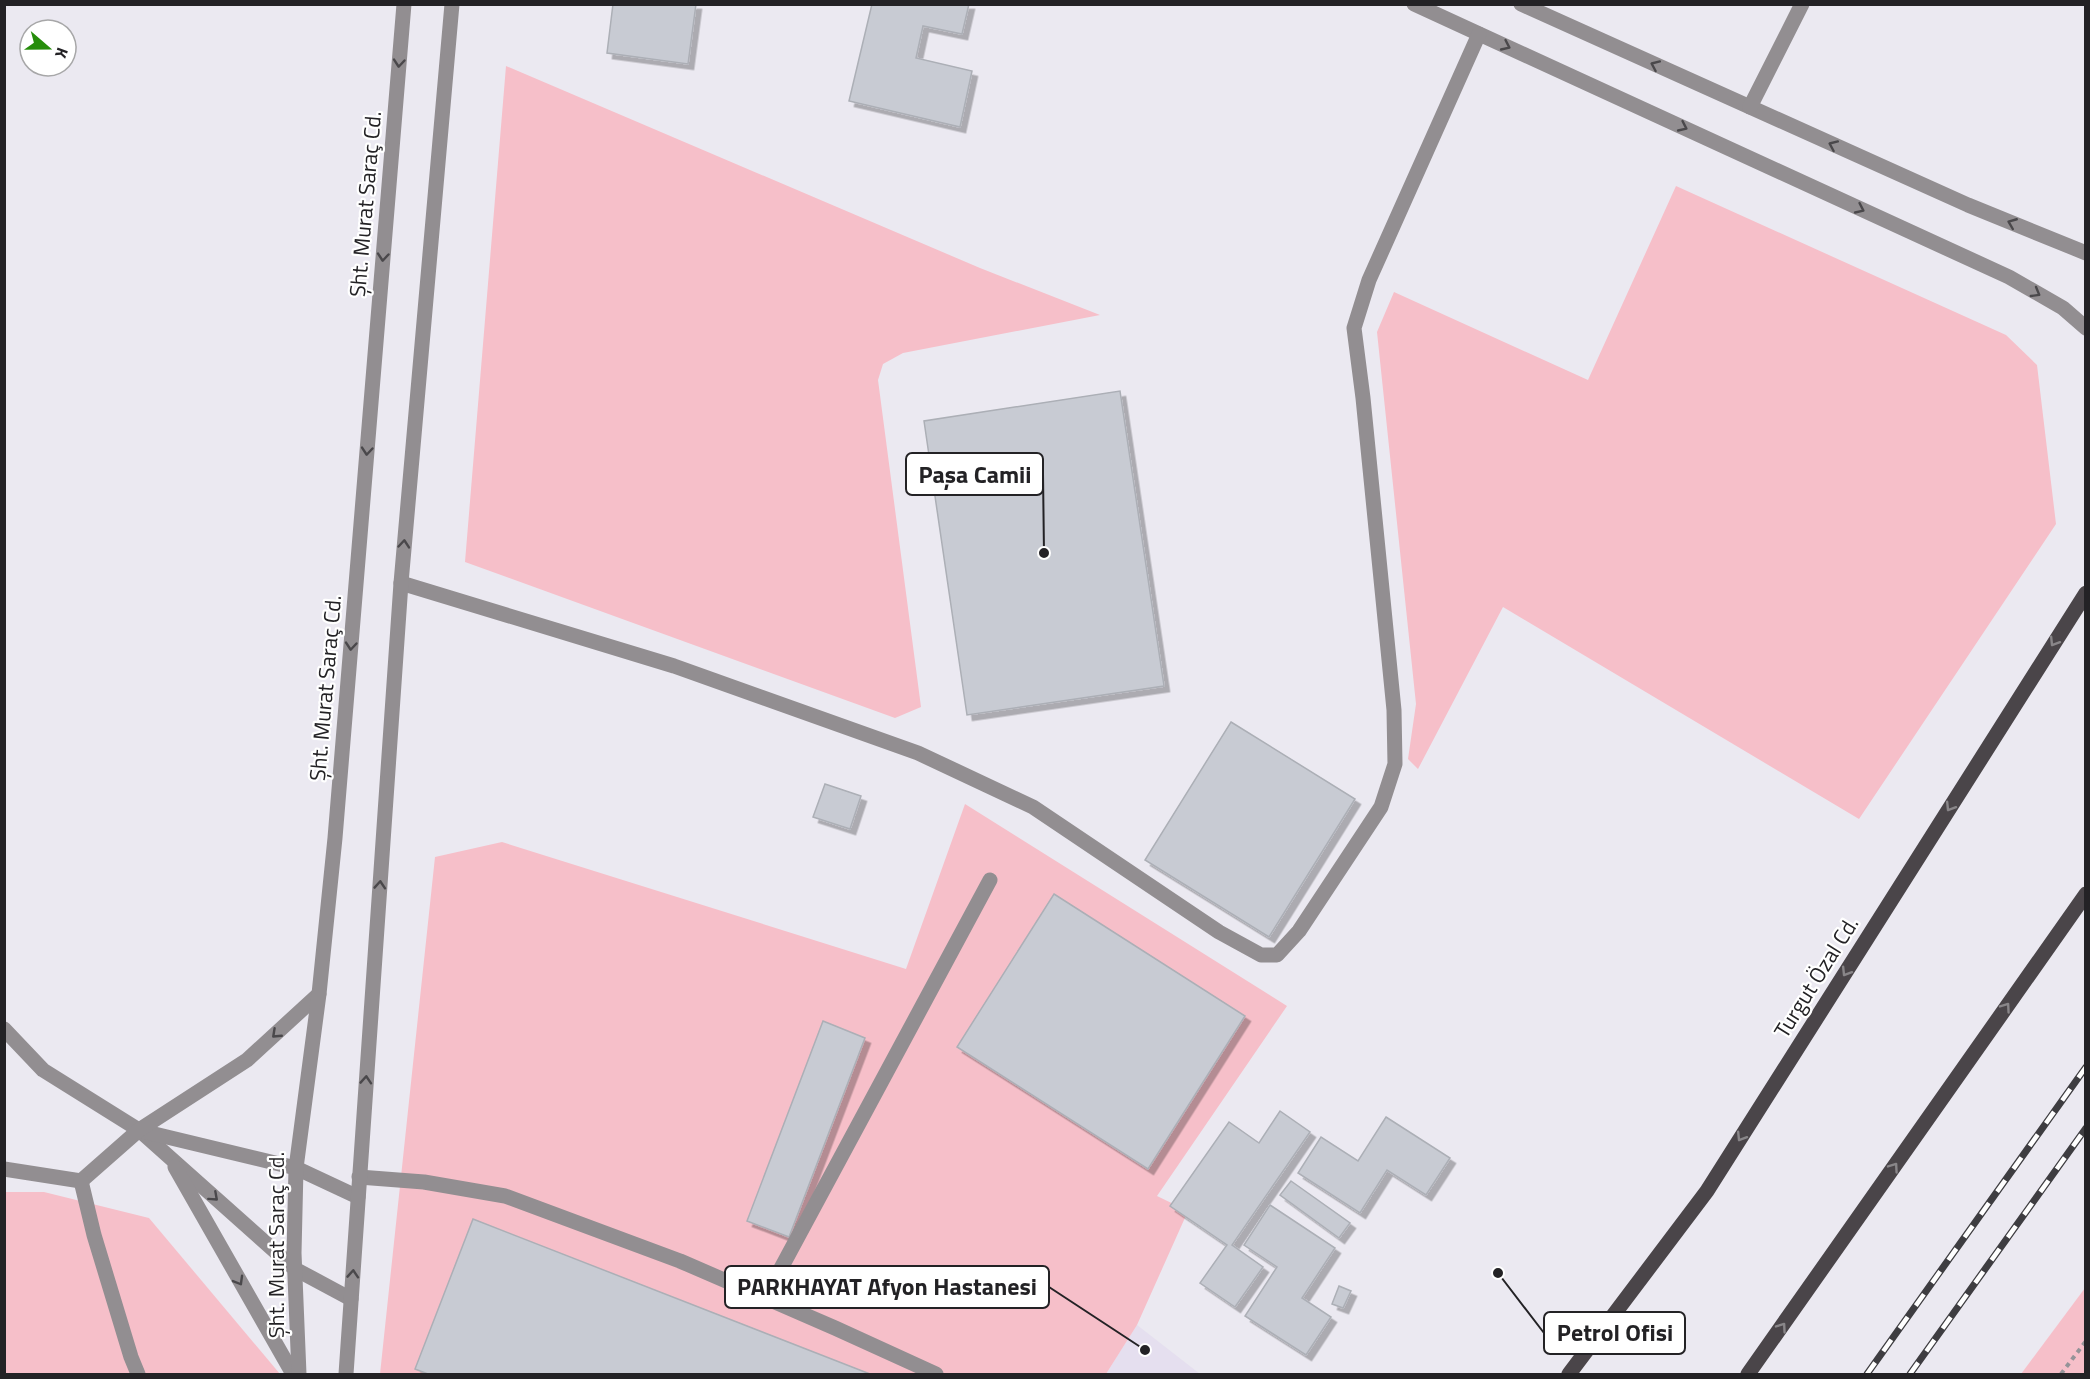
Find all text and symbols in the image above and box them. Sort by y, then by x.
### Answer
north arrow [18,18,78,78]
one-way arrow [1499,39,1510,51]
text: K [49,45,75,62]
one-way arrow [393,58,406,67]
one-way arrow [1651,60,1662,72]
street label: Şht. Murat Saraç Cd. [340,110,390,298]
one-way arrow [1677,120,1688,132]
one-way arrow [1829,140,1840,152]
one-way arrow [1854,201,1865,213]
one-way arrow [2007,218,2018,230]
one-way arrow [377,253,390,262]
one-way arrow [2030,285,2040,297]
one-way arrow [361,447,374,456]
callout: Paşa Camii [906,453,1043,495]
text: Paşa Camii [919,456,1031,492]
one-way arrow [397,540,410,549]
street label: Şht. Murat Saraç Cd. [300,594,350,782]
one-way arrow [2051,636,2062,647]
one-way arrow [345,641,358,650]
one-way arrow [1946,800,1957,811]
one-way arrow [373,881,386,890]
street label: Turgut Özal Cd. [1765,909,1867,1045]
one-way arrow [1841,966,1853,976]
one-way arrow [1999,1003,2010,1014]
one-way arrow [273,1026,284,1037]
one-way arrow [359,1075,372,1084]
one-way arrow [1737,1131,1749,1141]
street label: Şht. Murat Saraç Cd. [259,1152,293,1338]
one-way arrow [1887,1163,1898,1174]
one-way arrow [207,1190,218,1201]
callout: PARKHAYAT Afyon Hastanesi [725,1266,1049,1308]
text: PARKHAYAT Afyon Hastanesi [737,1268,1037,1304]
one-way arrow [346,1270,359,1279]
one-way arrow [232,1275,244,1285]
callout: Petrol Ofisi [1544,1312,1685,1354]
text: Petrol Ofisi [1557,1314,1673,1350]
one-way arrow [1775,1322,1786,1333]

